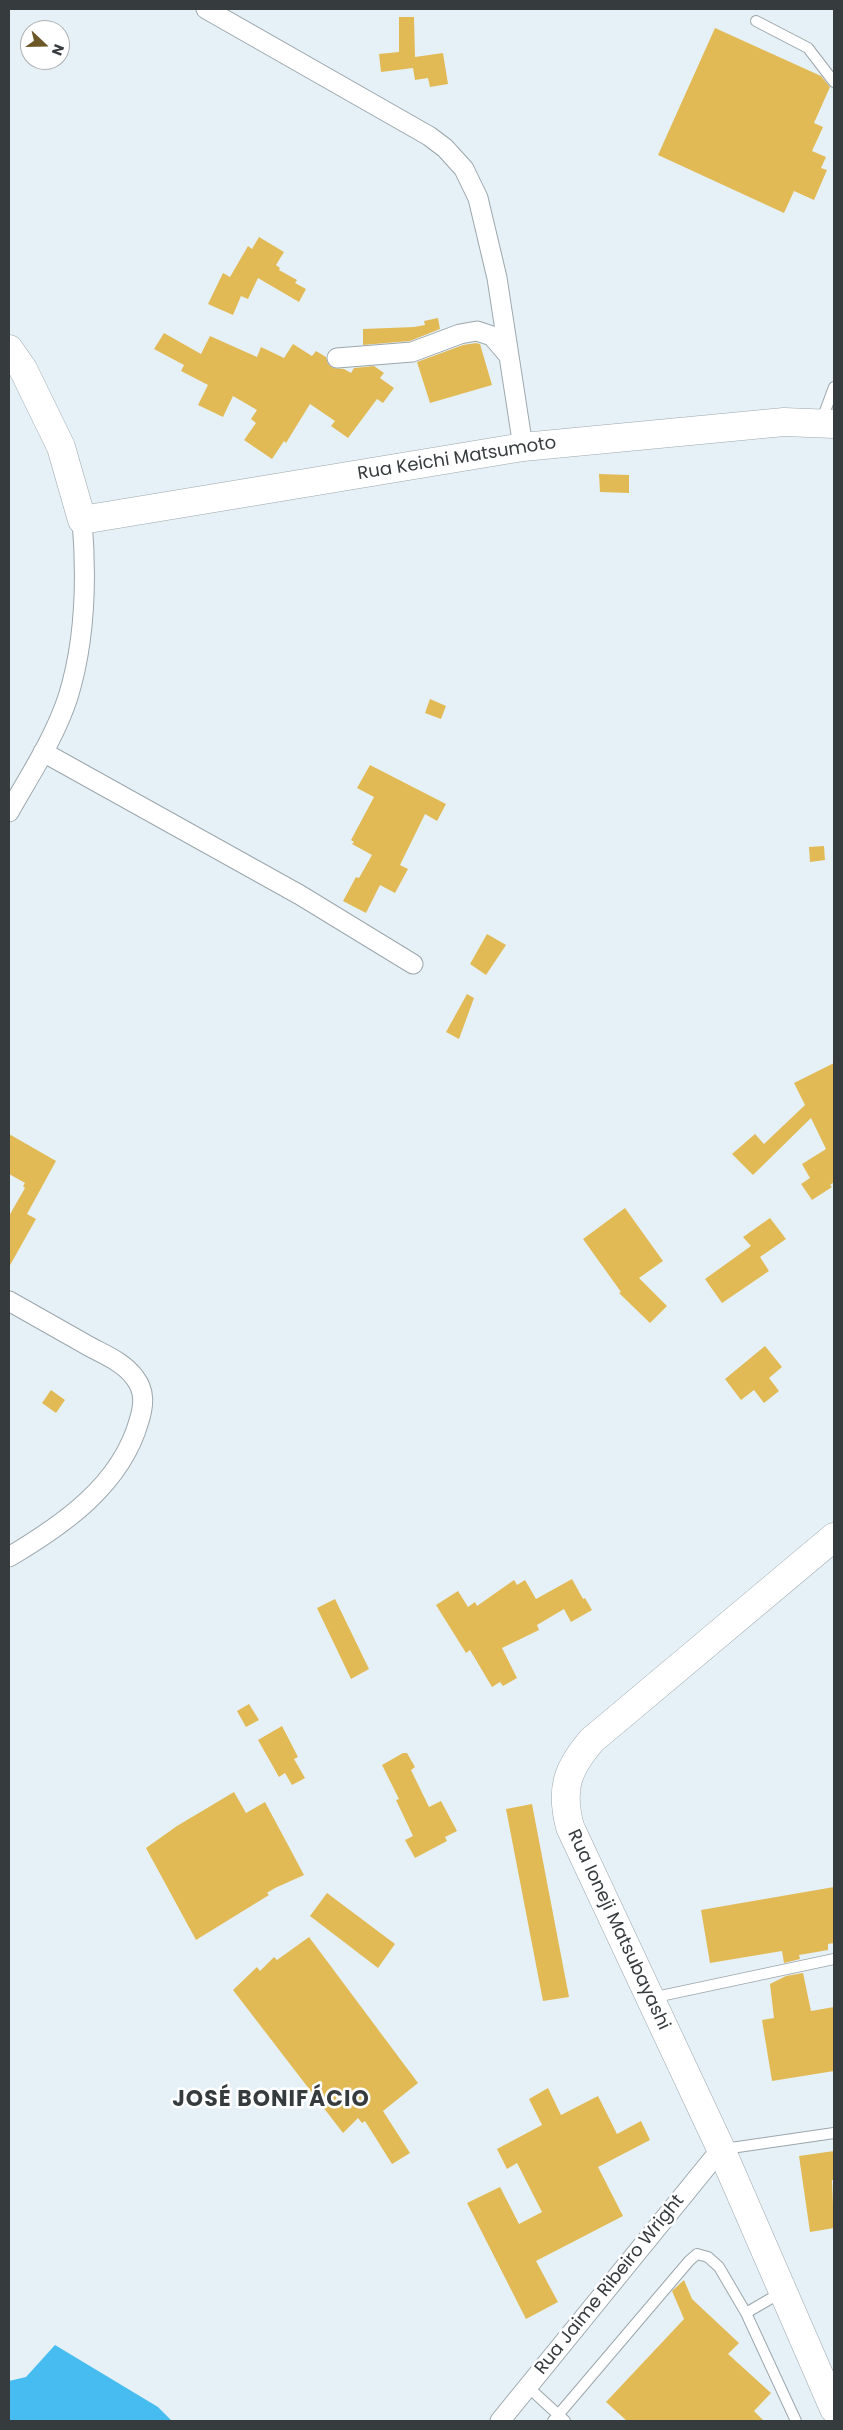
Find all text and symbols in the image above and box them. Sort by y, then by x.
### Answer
north arrow [20,20,70,70]
text: N [47,42,69,59]
street label: Rua Keichi Matsumoto [356,433,558,485]
street label: Rua Ioneji Matsubayashi [562,1826,674,2034]
district label: JOSÉ BONIFÁCIO [170,2087,372,2113]
street label: Rua Jaime Ribeiro Wright [531,2191,689,2379]

